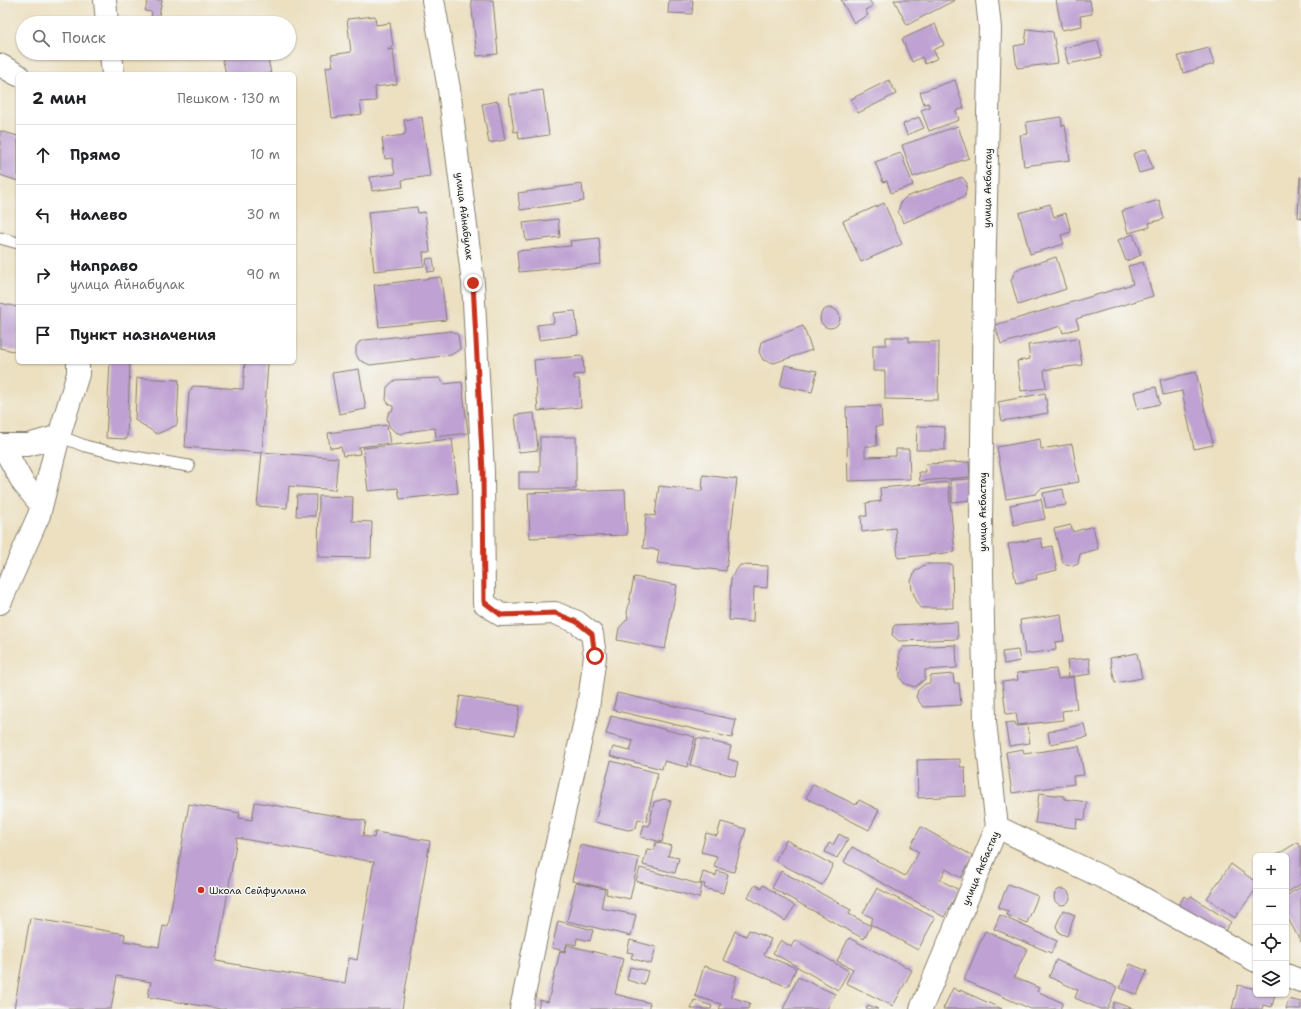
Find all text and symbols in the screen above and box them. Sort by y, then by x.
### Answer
search box [16,16,296,60]
icon: search [30,27,52,49]
text: Поиск [62,28,106,48]
text: 2 мин [32,87,87,109]
text: Пешком · 130 m [177,90,280,107]
icon: ahead [32,144,54,166]
text: Прямо [70,145,120,165]
text: 10 m [250,146,280,163]
street label: улица Акбастау [980,148,995,228]
street label: улица Айнабулак [453,172,476,261]
icon: left [32,204,54,226]
text: Налево [70,205,128,225]
text: 30 m [246,206,280,223]
text: Направо [70,256,138,276]
icon: right [32,264,54,286]
text: 90 m [246,266,280,283]
route end [464,274,482,292]
text: улица Айнабулак [70,276,185,293]
icon: arrive [32,324,54,346]
text: Пункт назначения [70,325,216,345]
street label: улица Акбастау [976,472,989,552]
route start [586,647,604,665]
street label: улица Акбастау [959,829,1002,907]
map controls [1253,853,1289,997]
button: + [1253,853,1289,889]
place label: Школа Сейфуллина [209,884,307,897]
marker: Школа Сейфуллина [196,885,206,895]
button: − [1253,889,1289,925]
button: locate [1253,925,1289,961]
button: layers [1253,961,1289,997]

